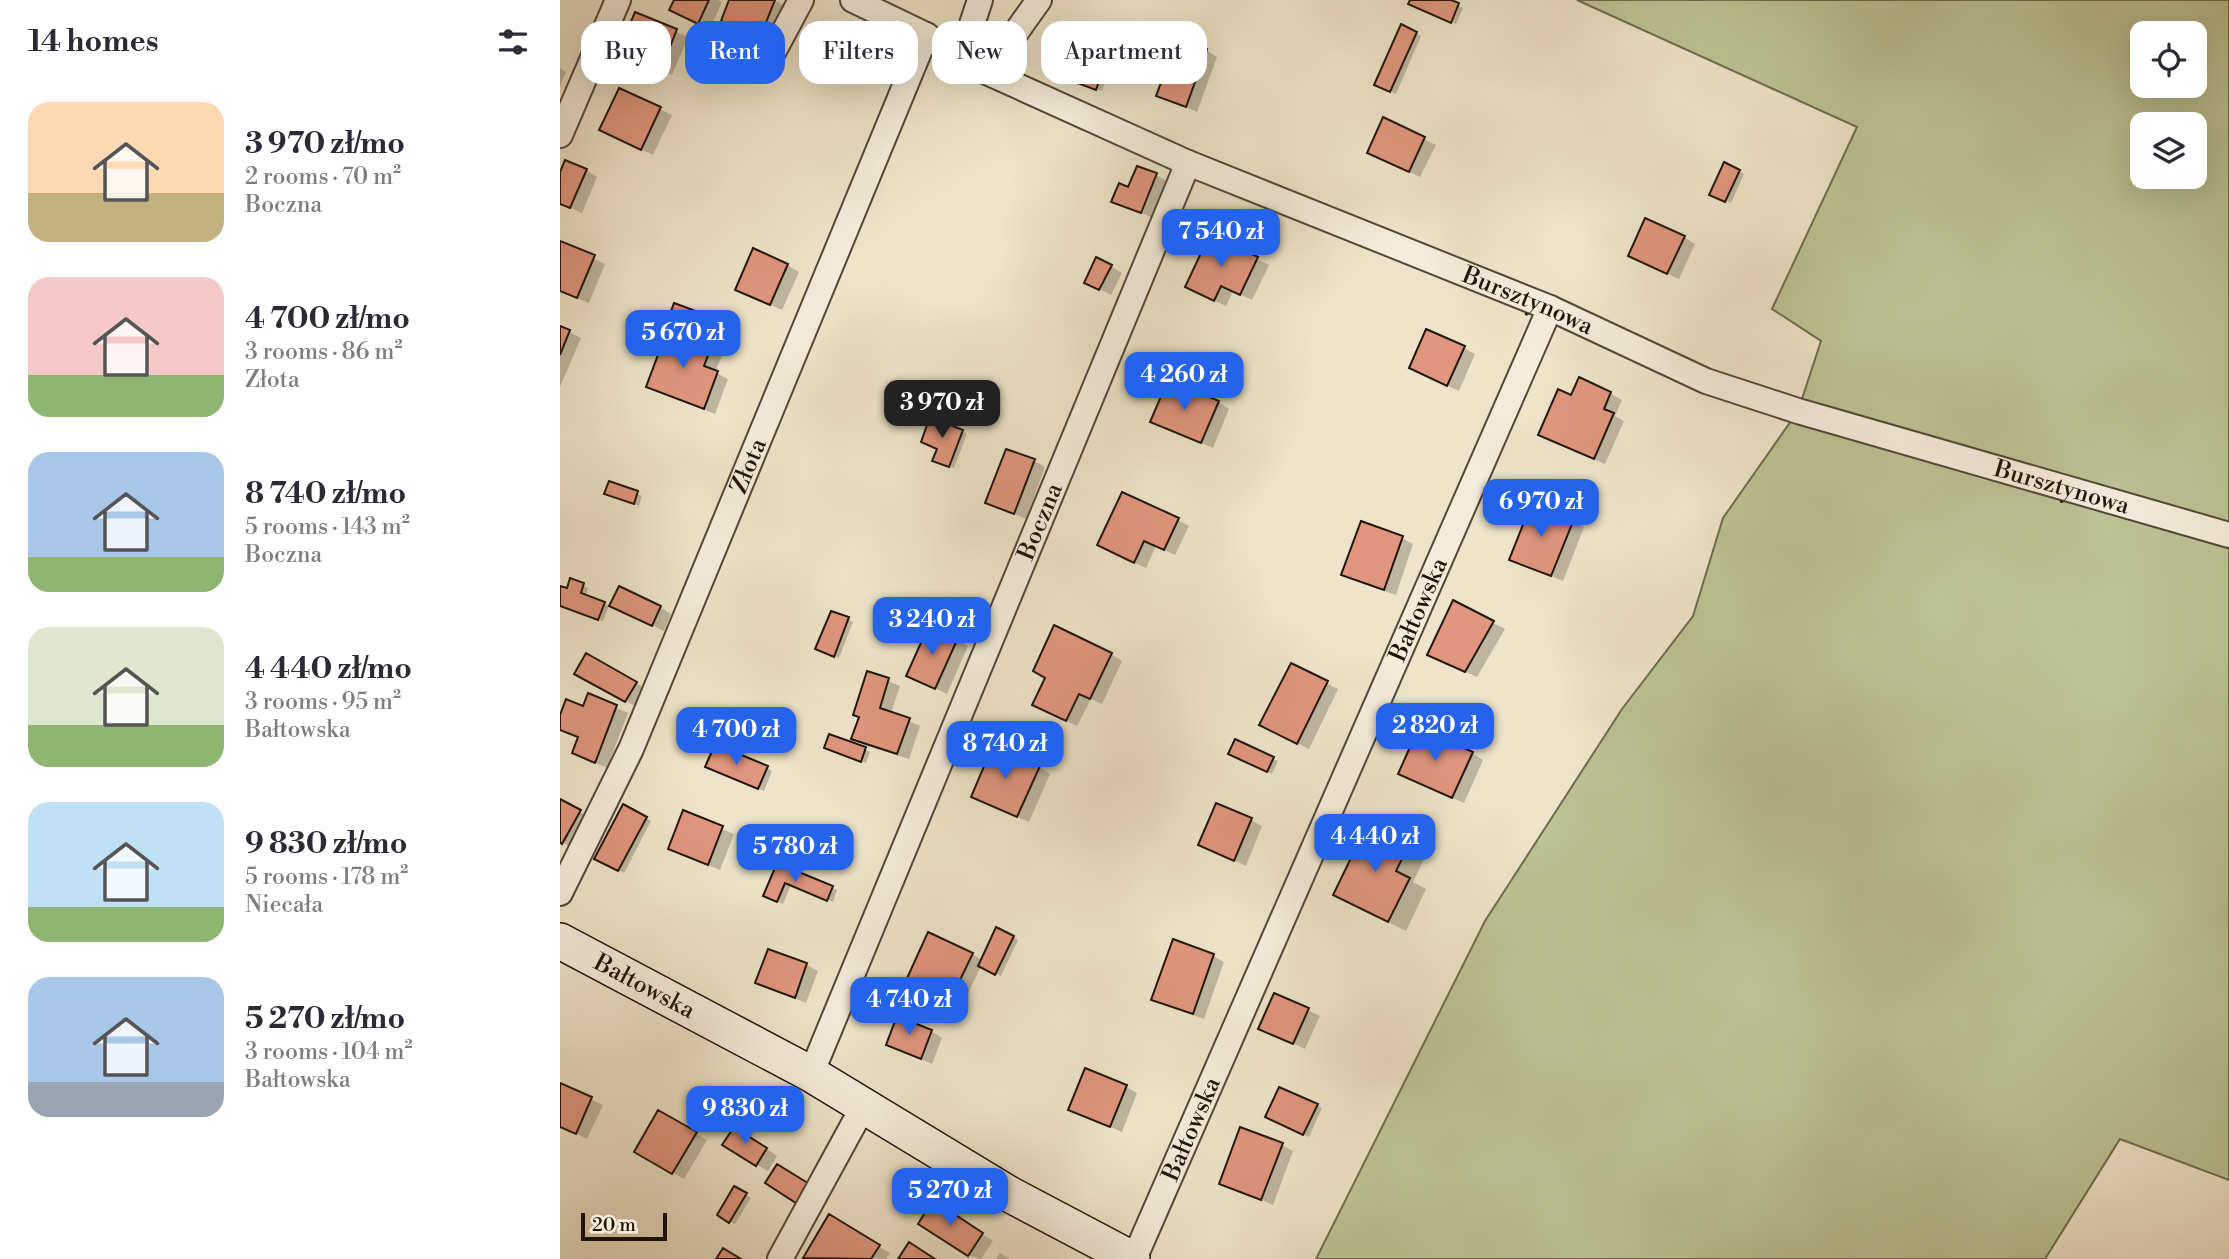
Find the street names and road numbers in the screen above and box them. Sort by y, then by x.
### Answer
street label: Bursztynowa [1457,260,1599,343]
street label: Złota [724,433,774,498]
street label: Bursztynowa [1990,454,2134,522]
street label: Boczna [1011,478,1070,566]
street label: Bałtowska [1383,553,1455,667]
street label: Bałtowska [588,947,701,1026]
street label: Bałtowska [1156,1072,1228,1187]

